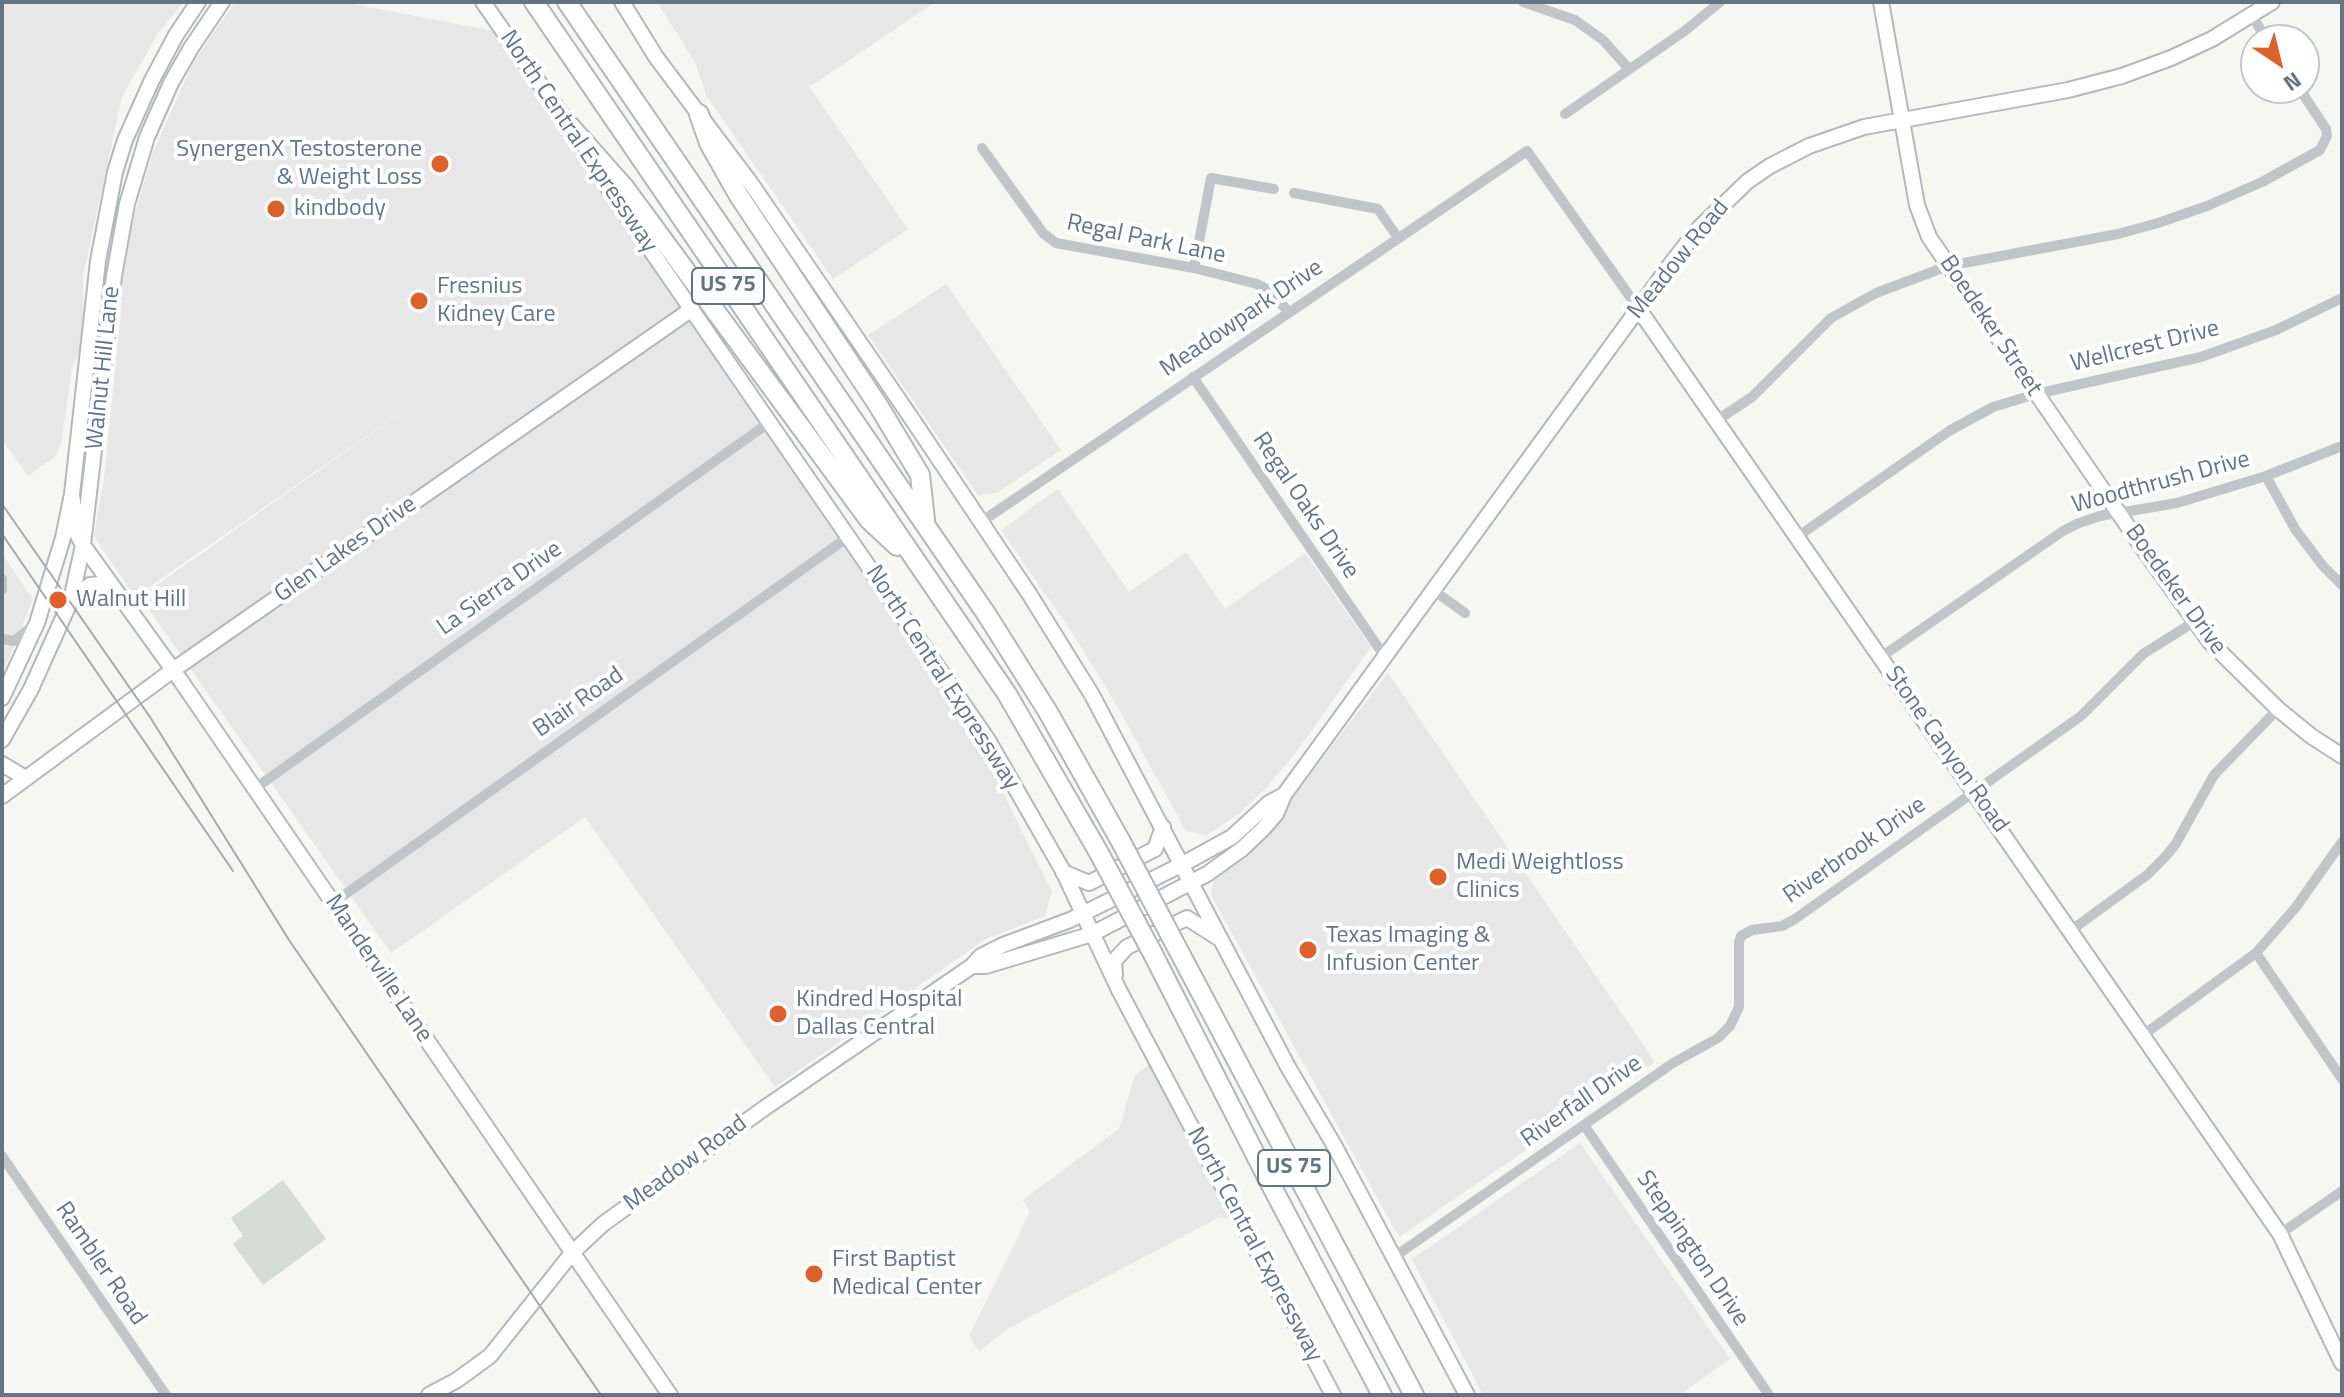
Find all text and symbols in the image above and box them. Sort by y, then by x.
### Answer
north arrow [2240,24,2320,104]
street label: North Central Expressway [493,25,663,259]
text: N [2277,64,2309,100]
place label: SynergenX Testosterone & Weight Loss [176,136,422,192]
marker: SynergenX Testosterone & Weight Loss [429,153,451,175]
place label: kindbody [294,195,386,223]
street label: Meadow Road [1622,195,1736,325]
marker: kindbody [265,198,287,220]
street label: Regal Park Lane [1064,209,1228,271]
street label: Boedeker Street [1932,250,2048,402]
street label: Meadowpark Drive [1155,254,1329,384]
road number: US 75 [692,268,764,304]
place label: Fresnius Kidney Care [437,273,556,329]
street label: Walnut Hill Lane [81,285,127,451]
marker: Fresnius Kidney Care [408,290,430,312]
street label: Wellcrest Drive [2068,315,2222,379]
street label: Regal Oaks Drive [1245,427,1365,585]
street label: Woodthrush Drive [2069,445,2253,521]
street label: Glen Lakes Drive [270,490,422,610]
street label: Boedeker Drive [2118,519,2232,661]
street label: La Sierra Drive [432,535,568,643]
street label: North Central Expressway [859,560,1025,796]
place label: Walnut Hill [76,586,186,614]
marker: Walnut Hill [47,589,69,611]
street label: Stone Canyon Road [1878,661,2014,839]
street label: Blair Road [528,662,630,744]
street label: Riverbrook Drive [1778,791,1932,911]
place label: Medi Weightloss Clinics [1456,849,1624,905]
marker: Medi Weightloss Clinics [1427,866,1449,888]
street label: Manderville Lane [318,890,438,1048]
place label: Texas Imaging & Infusion Center [1326,922,1490,978]
marker: Texas Imaging & Infusion Center [1297,939,1319,961]
place label: Kindred Hospital Dallas Central [796,986,962,1042]
marker: Kindred Hospital Dallas Central [767,1003,789,1025]
street label: Riverfall Drive [1516,1050,1648,1154]
street label: Meadow Road [619,1110,753,1218]
street label: North Central Expressway [1180,1123,1328,1367]
road number: US 75 [1258,1150,1330,1186]
street label: Steppington Drive [1629,1166,1755,1332]
street label: Rambler Road [48,1197,152,1331]
place label: First Baptist Medical Center [832,1246,982,1302]
marker: First Baptist Medical Center [803,1263,825,1285]

